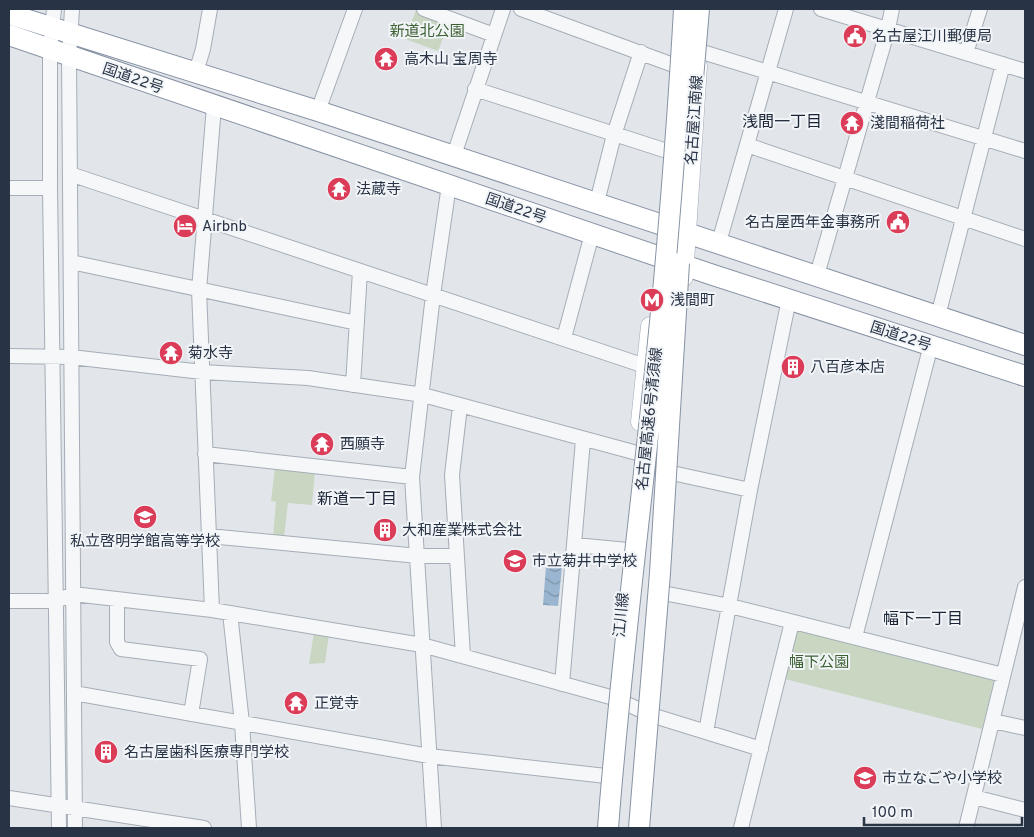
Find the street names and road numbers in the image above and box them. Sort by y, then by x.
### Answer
street label: 国道22号 [99,60,166,99]
street label: 名古屋江南線 [683,75,708,166]
street label: 国道22号 [482,190,549,229]
street label: 国道22号 [867,319,934,356]
street label: 名古屋高速6号清須線 [634,347,667,492]
street label: 江川線 [611,592,634,638]

